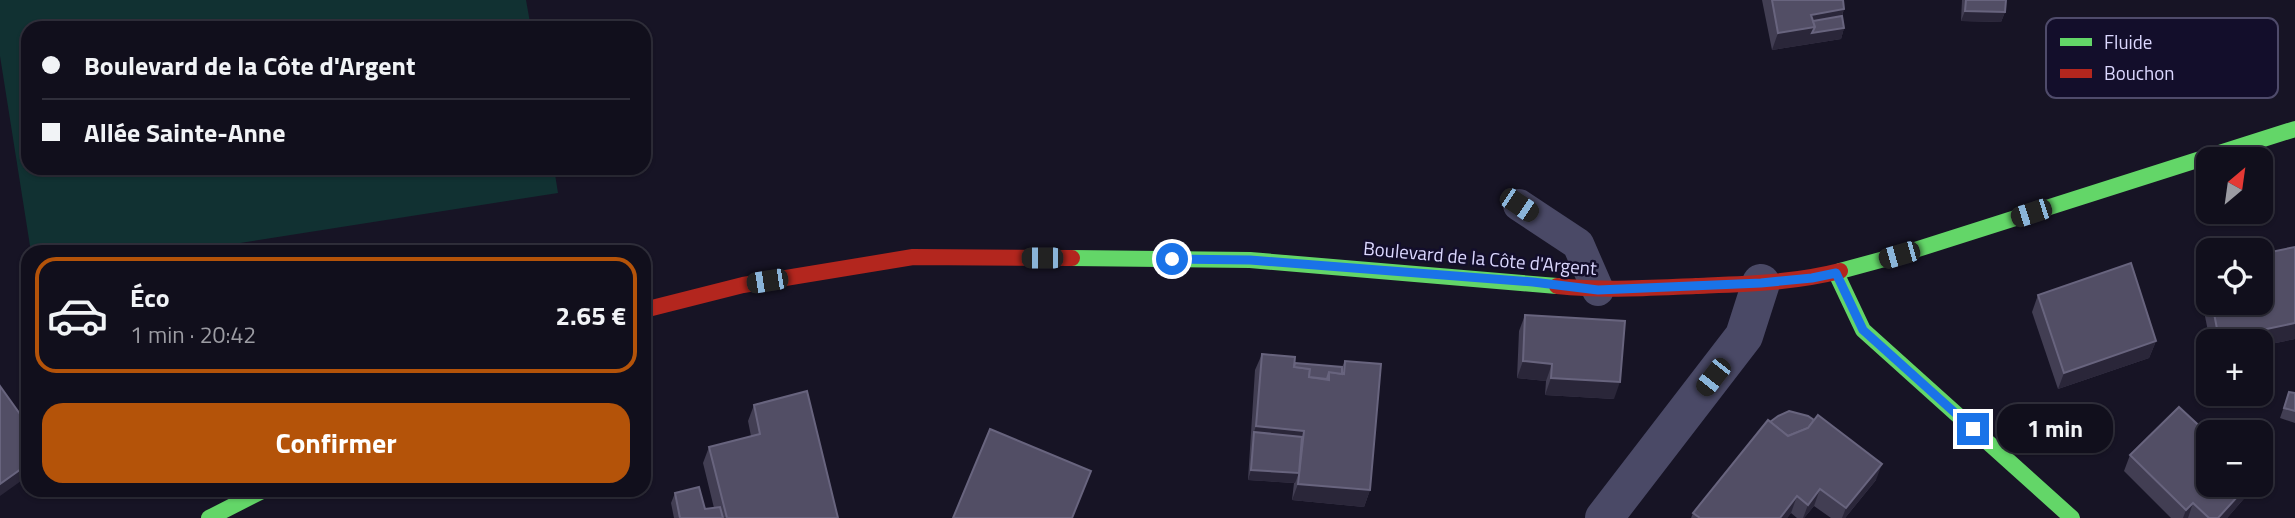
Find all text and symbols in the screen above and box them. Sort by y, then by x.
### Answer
legend [2046,18,2278,98]
text: Fluide [2104,27,2152,56]
text: Boulevard de la Côte d'Argent [84,46,415,85]
text: Bouchon [2104,58,2175,87]
text: Allée Sainte-Anne [84,113,285,152]
north arrow [2196,147,2273,224]
map controls [2196,147,2273,497]
car [1496,185,1543,225]
car [2008,197,2055,229]
street label: Boulevard de la Côte d'Argent [1362,233,1598,282]
button: locate [2196,238,2273,315]
car [1876,239,1923,271]
route start [1156,243,1188,275]
car [1022,248,1064,269]
car [745,267,790,295]
text: Éco [130,278,170,317]
icon: car [46,284,109,347]
text: 2.65 € [555,296,626,335]
text: 1 min · 20:42 [130,317,256,352]
button: + [2196,329,2273,406]
car [1692,354,1735,400]
button: Confirmer [42,403,630,483]
callout: 1 min [1997,404,2113,453]
text: 1 min [2027,411,2083,446]
route end [1957,413,1989,445]
button: − [2196,420,2273,497]

